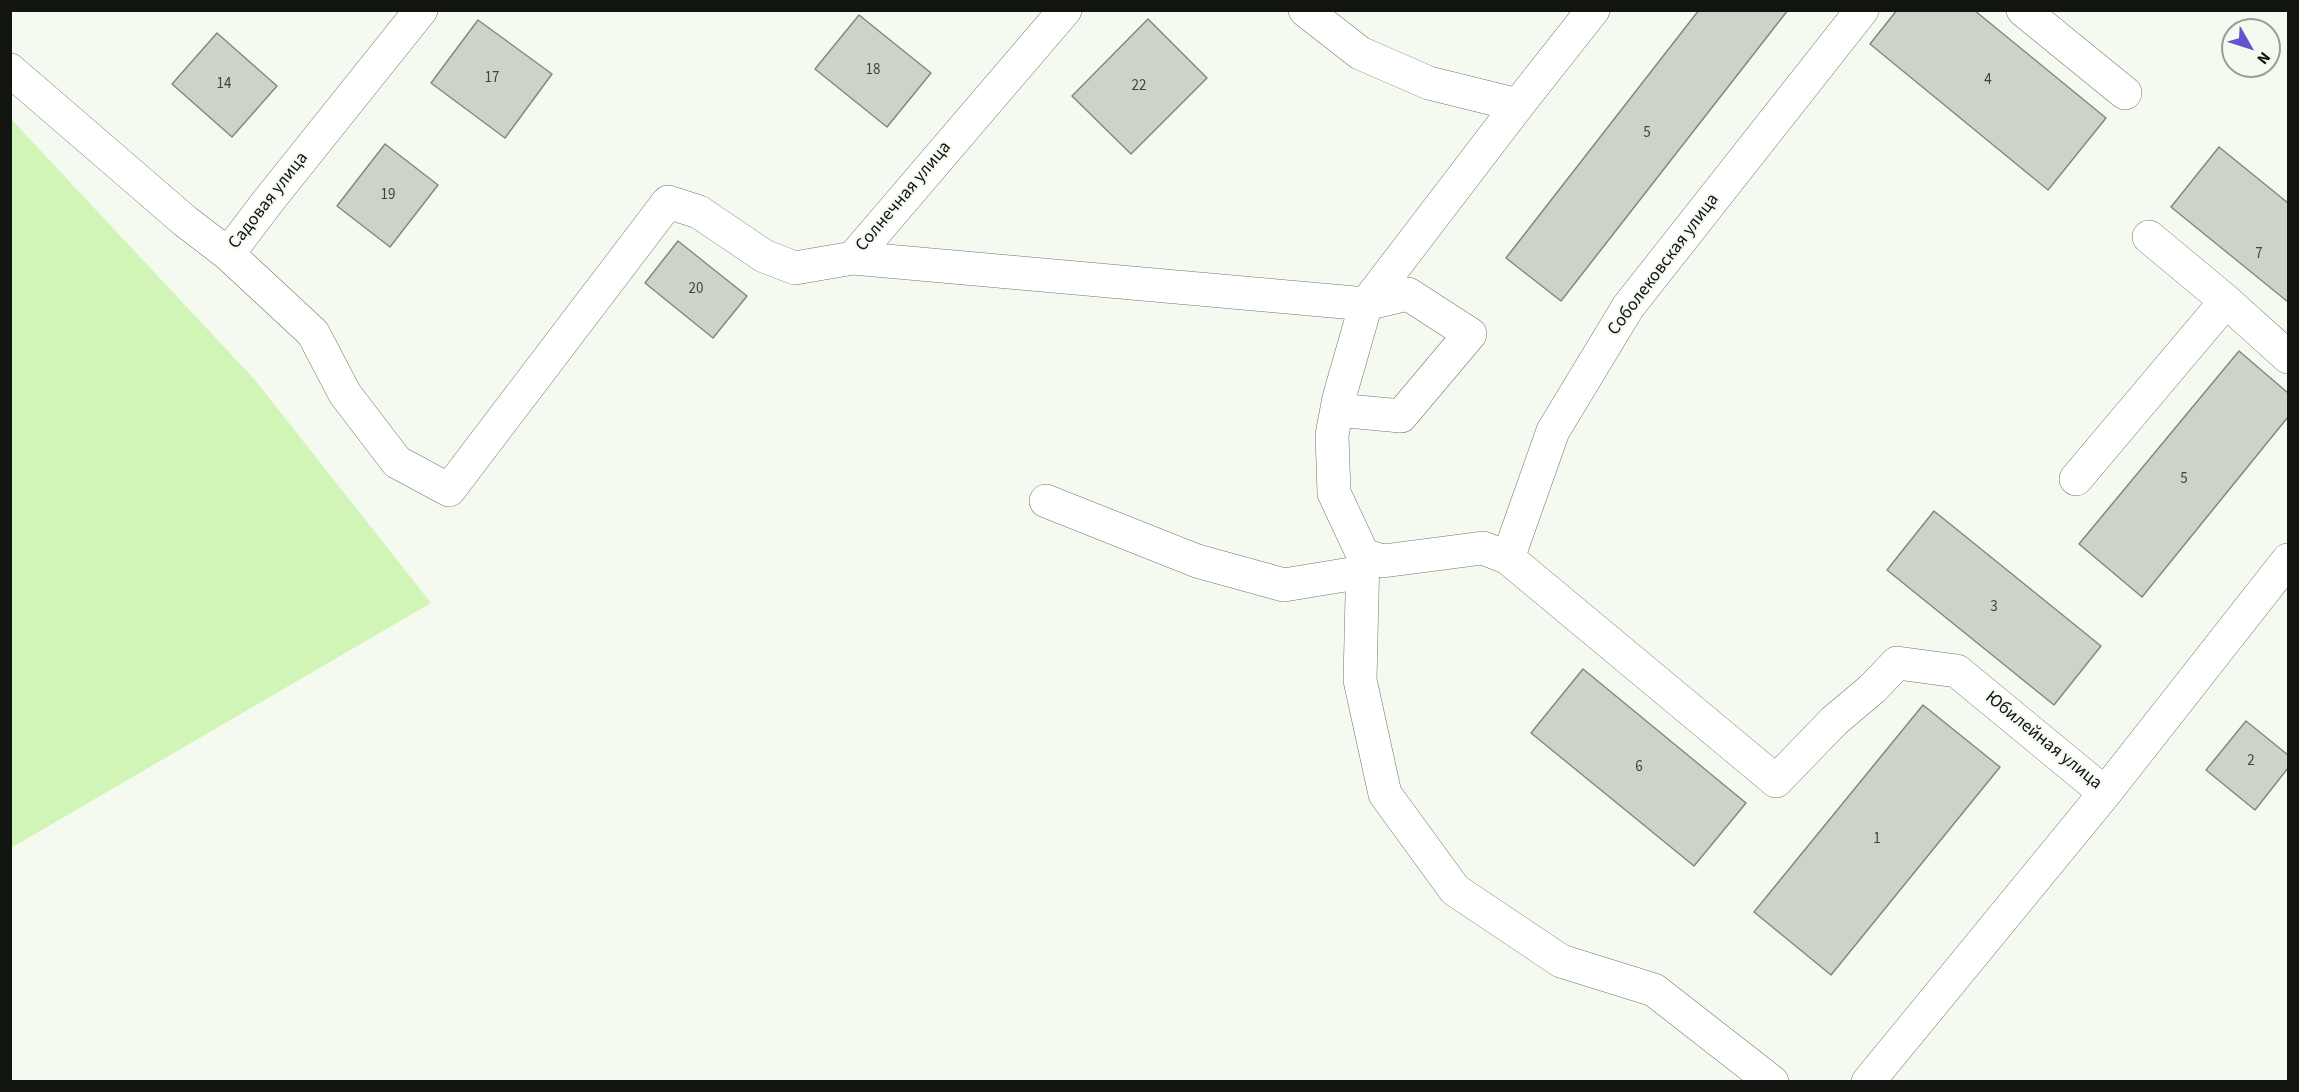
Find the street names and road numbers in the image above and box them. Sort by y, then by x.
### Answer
street label: Солнечная улица [852,138,956,256]
street label: Садовая улица [224,148,314,254]
street label: Соболековская улица [1604,190,1724,340]
street label: Юбилейная улица [1980,687,2106,795]

